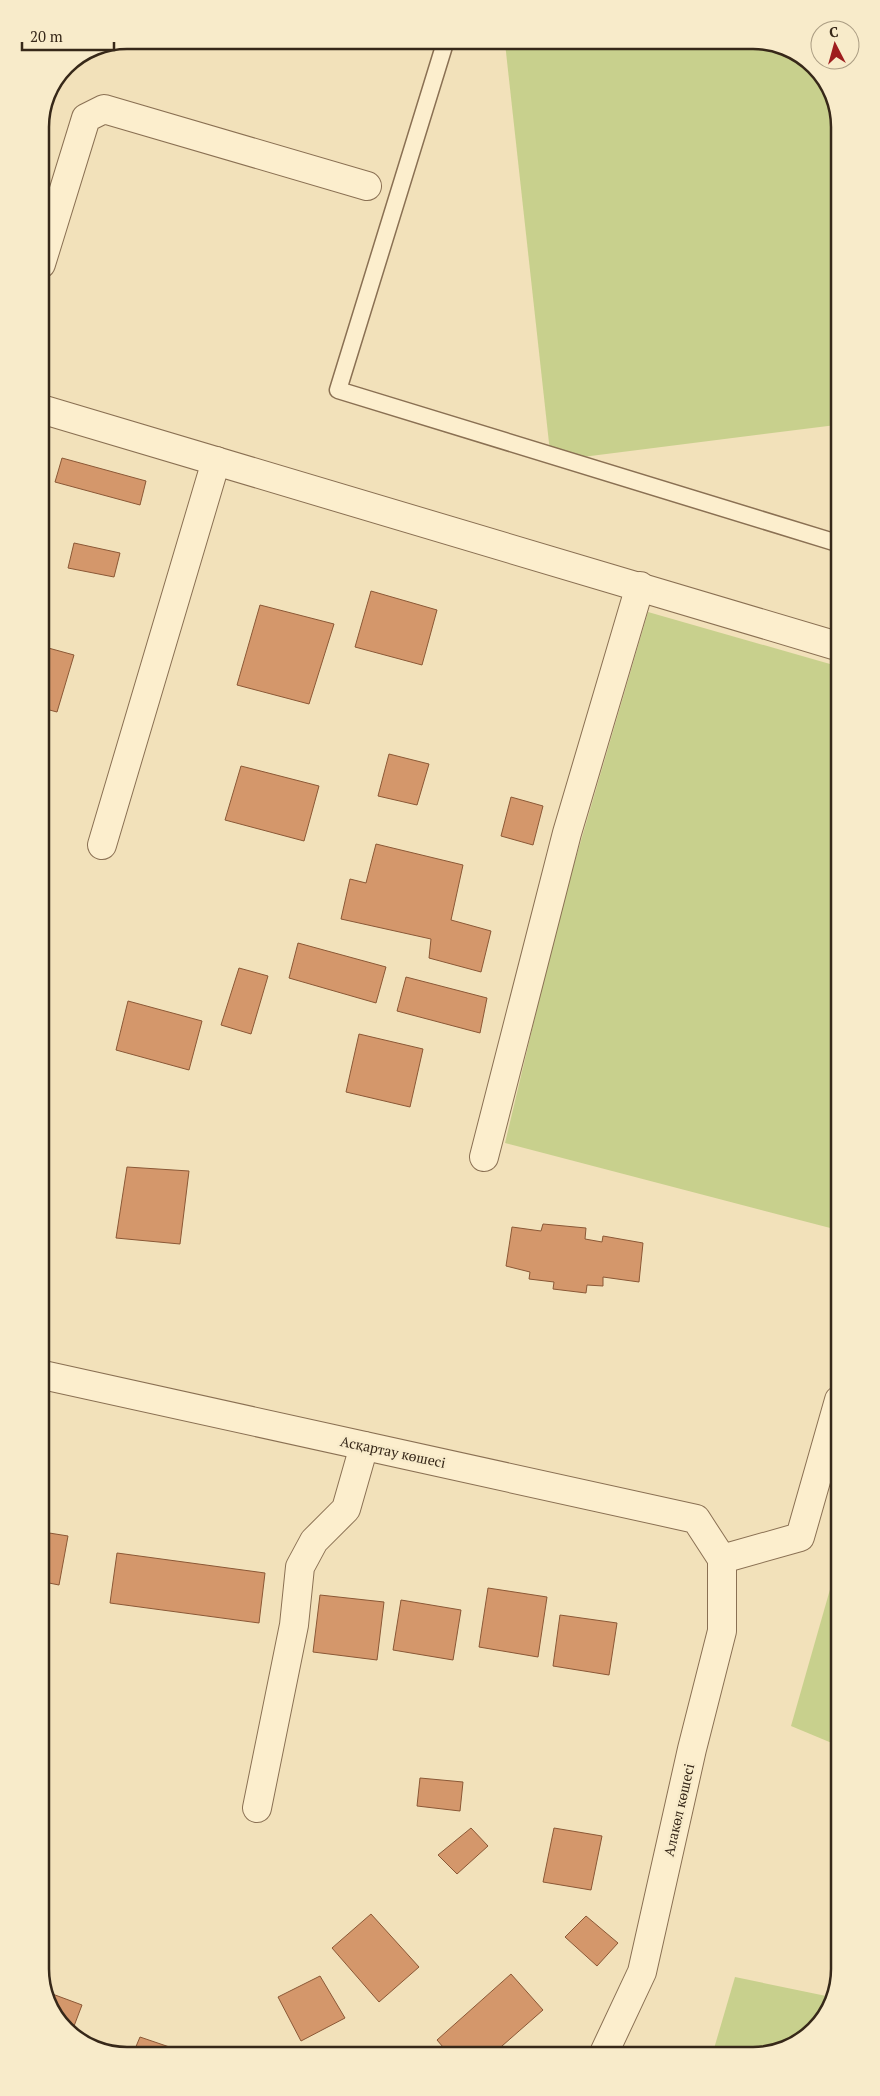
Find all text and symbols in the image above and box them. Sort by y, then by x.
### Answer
scale bar [22,20,115,52]
north arrow [810,20,860,70]
text: С [828,22,839,41]
text: 20 m [30,26,63,46]
street label: Асқартау көшесі [339,1431,447,1472]
street label: Алакөл көшесі [659,1762,698,1858]

